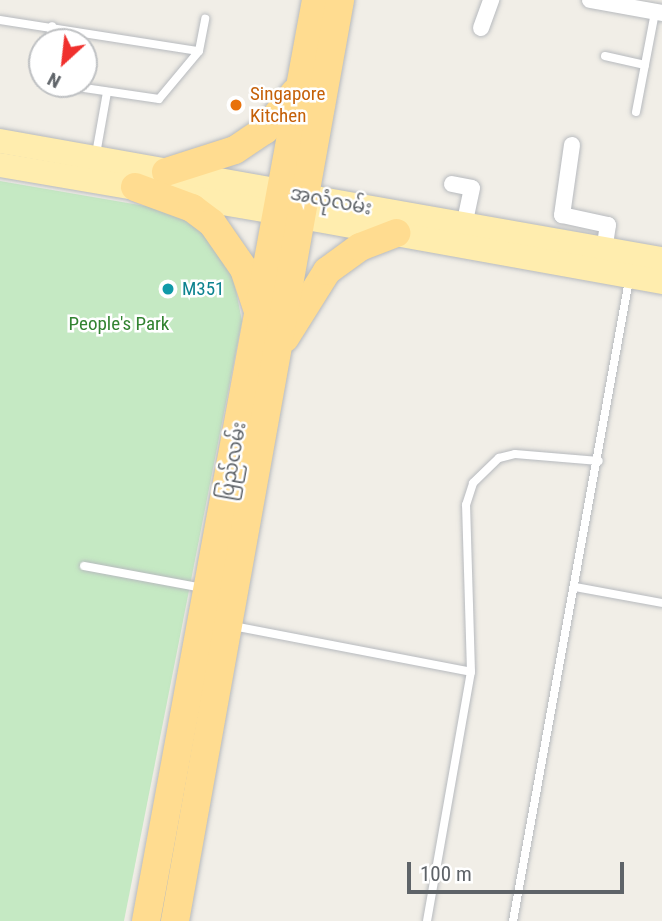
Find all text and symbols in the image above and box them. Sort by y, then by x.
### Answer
north arrow [28,28,98,98]
text: N [44,67,65,93]
place label: Singapore Kitchen [250,83,325,127]
marker: Singapore Kitchen [228,97,244,113]
street label: အလုံလမ်း [288,182,374,220]
place label: M351 [182,278,224,300]
marker: M351 [160,281,176,297]
park label: People's Park [69,313,169,335]
street label: ပြည်လမ်း [215,420,251,502]
scale bar [410,848,627,892]
text: 100 m [420,862,472,886]

